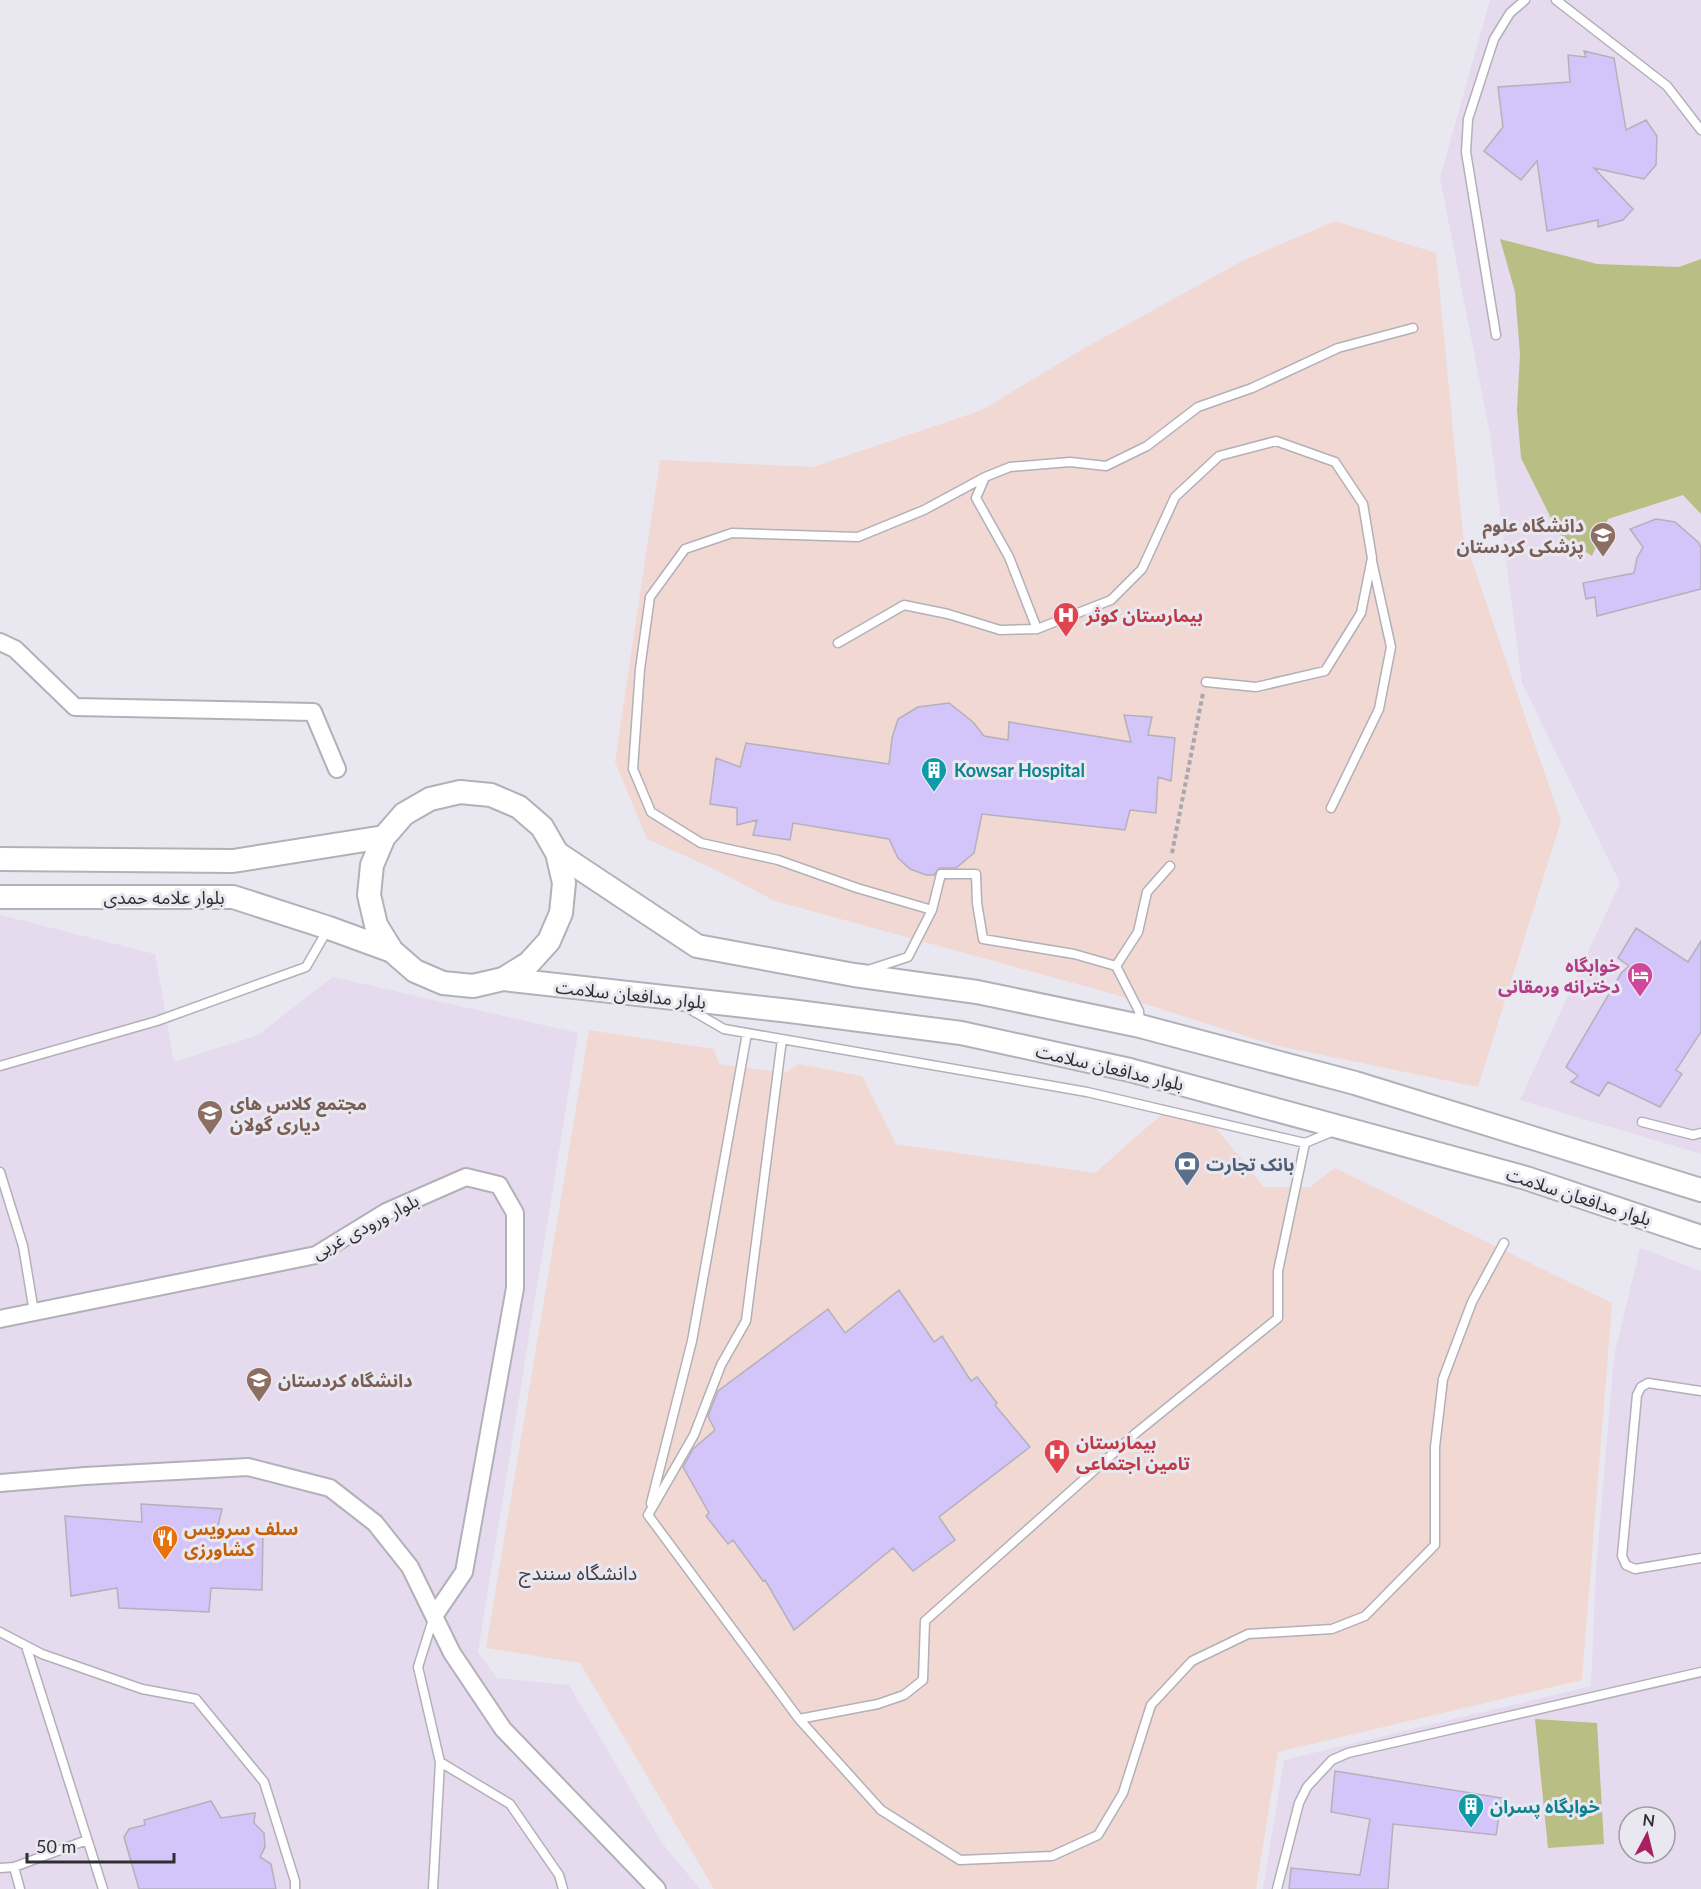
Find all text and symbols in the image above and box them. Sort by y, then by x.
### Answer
place label: دانشگاه علوم پزشکی کردستان [1456,514,1584,559]
school or university icon: دانشگاه علوم پزشکی کردستان [1588,520,1618,558]
hospital icon: بیمارستان کوثر [1051,600,1081,638]
place label: بیمارستان کوثر [1085,604,1203,627]
building icon: Kowsar Hospital [919,755,949,793]
place label: Kowsar Hospital [954,759,1085,781]
street label: بلوار علامه حمدی [103,886,225,909]
place label: خوابگاه دخترانه ورمقانی [1498,954,1620,998]
hotel icon: خوابگاه دخترانه ورمقانی [1625,960,1655,998]
street label: بلوار مدافعان سلامت [555,975,707,1014]
street label: بلوار مدافعان سلامت [1034,1039,1186,1096]
place label: مجتمع کلاس های دیاری گولان [230,1092,367,1136]
school or university icon: مجتمع کلاس های دیاری گولان [195,1098,225,1136]
bank icon: بانک تجارت [1172,1149,1202,1187]
place label: بانک تجارت [1206,1153,1294,1176]
street label: بلوار مدافعان سلامت [1503,1162,1654,1231]
street label: بلوار ورودی غربی [308,1189,423,1264]
school or university icon: دانشگاه کردستان [244,1365,274,1403]
place label: دانشگاه کردستان [278,1369,413,1392]
place label: بیمارستان تامین اجتماعی [1076,1431,1190,1474]
hospital icon: بیمارستان تامین اجتماعی [1042,1437,1072,1475]
place label: سلف سرویس کشاورزی [184,1517,298,1561]
restaurant icon: سلف سرویس کشاورزی [150,1523,180,1561]
district label: دانشگاه سنندج [519,1560,637,1588]
building icon: خوابگاه پسران [1456,1791,1486,1829]
place label: خوابگاه پسران [1490,1795,1600,1819]
north arrow [1617,1805,1677,1865]
text: N [1642,1809,1656,1830]
scale bar [27,1826,174,1864]
text: 50 m [36,1835,76,1857]

